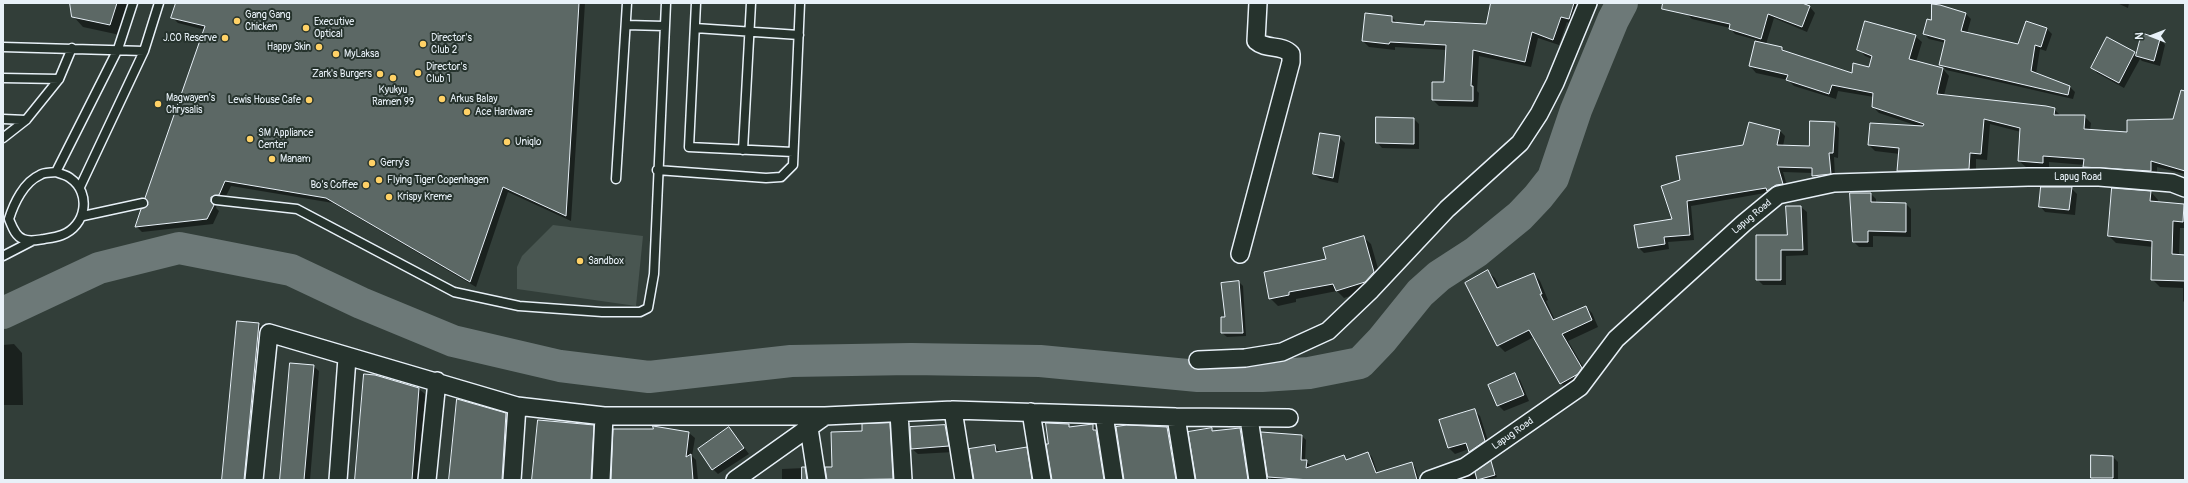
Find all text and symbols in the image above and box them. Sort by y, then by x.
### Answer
place label: Gang Gang Chicken [245,9,291,32]
marker: Gang Gang Chicken [232,16,242,26]
place label: Executive Optical [314,16,354,40]
north arrow [2132,16,2172,56]
marker: Executive Optical [301,23,311,33]
place label: J.CO Reserve [163,32,217,44]
place label: Director's Club 2 [431,32,472,56]
text: N [2133,32,2146,40]
marker: J.CO Reserve [220,33,230,43]
marker: Director's Club 2 [418,39,428,49]
place label: Happy Skin [267,41,311,53]
marker: Happy Skin [314,42,324,52]
place label: MyLaksa [344,48,379,60]
marker: MyLaksa [331,49,341,59]
place label: Director's Club 1 [426,61,467,84]
place label: Zark's Burgers [312,68,372,80]
marker: Director's Club 1 [413,68,423,78]
marker: Zark's Burgers [375,69,385,79]
marker: Kyukyu Ramen 99 [388,73,398,83]
place label: Kyukyu Ramen 99 [372,84,414,108]
place label: Magwayen's Chrysalis [166,92,215,116]
place label: Arkus Balay [450,93,498,105]
place label: Lewis House Cafe [228,94,301,106]
marker: Arkus Balay [437,94,447,104]
marker: Lewis House Cafe [304,95,314,105]
marker: Magwayen's Chrysalis [153,99,163,109]
place label: Ace Hardware [475,106,533,118]
marker: Ace Hardware [462,107,472,117]
place label: SM Appliance Center [258,127,313,150]
marker: SM Appliance Center [245,134,255,144]
place label: Uniqlo [515,136,541,148]
marker: Uniqlo [502,137,512,147]
place label: Manam [280,153,311,165]
marker: Manam [267,154,277,164]
place label: Gerry's [380,157,409,169]
marker: Gerry's [367,158,377,168]
street label: Lapug Road [2054,171,2102,183]
place label: Flying Tiger Copenhagen [387,174,489,186]
marker: Flying Tiger Copenhagen [374,175,384,185]
place label: Bo's Coffee [310,179,358,191]
marker: Bo's Coffee [361,180,371,190]
place label: Krispy Kreme [397,191,452,203]
marker: Krispy Kreme [384,192,394,202]
street label: Lapug Road [1730,197,1774,237]
place label: Sandbox [588,255,624,267]
marker: Sandbox [575,256,585,266]
street label: Lapug Road [1490,415,1536,453]

